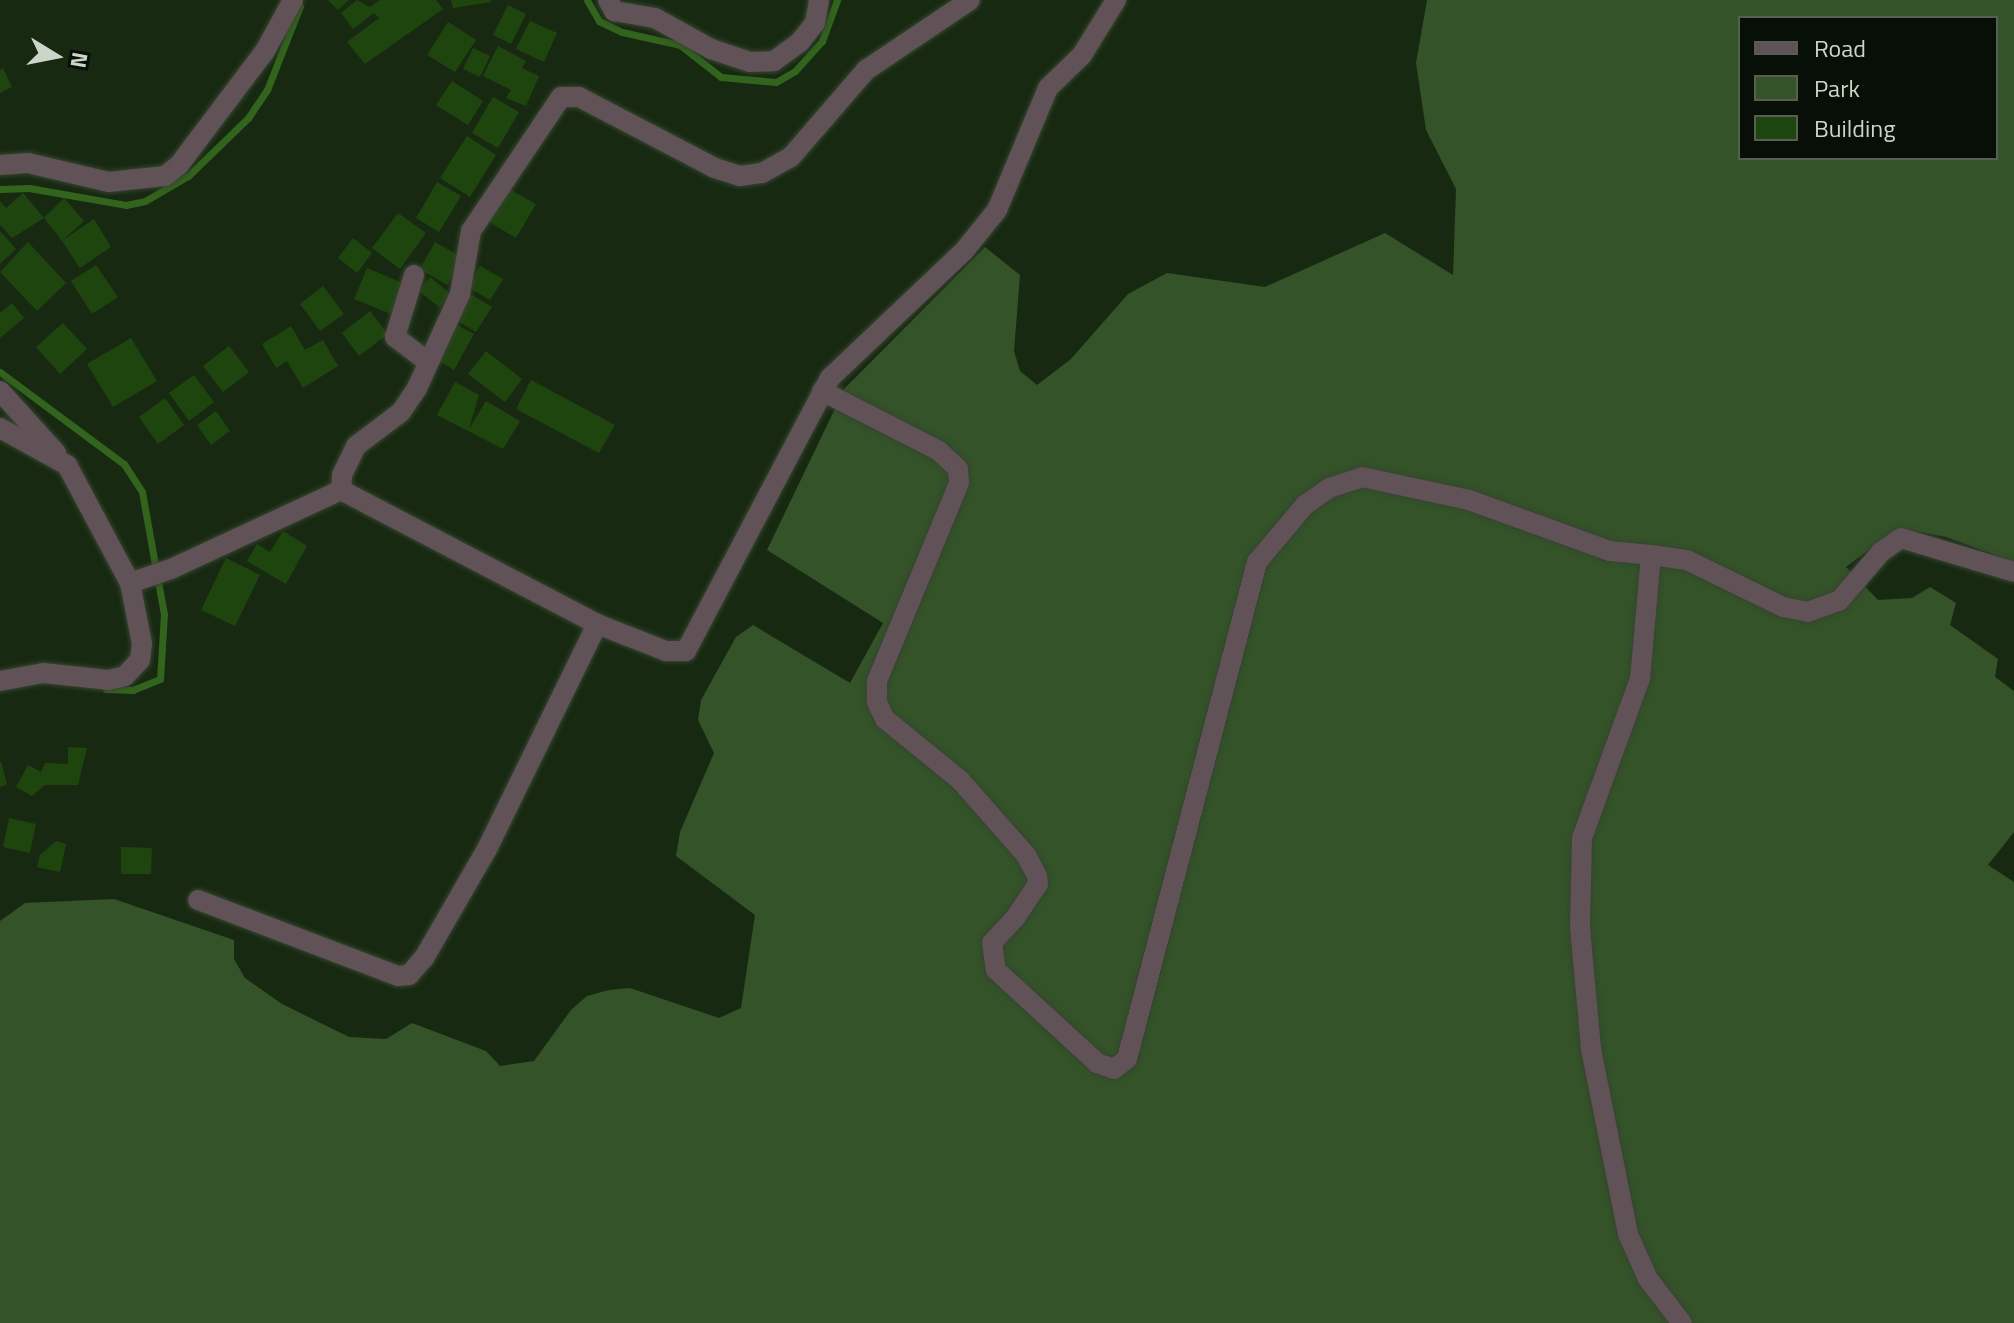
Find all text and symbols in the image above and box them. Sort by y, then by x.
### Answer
north arrow [16,16,96,96]
legend [1738,16,1998,160]
text: Road [1814,30,1866,66]
text: N [62,50,98,71]
text: Park [1814,70,1860,106]
text: Building [1814,110,1896,146]

